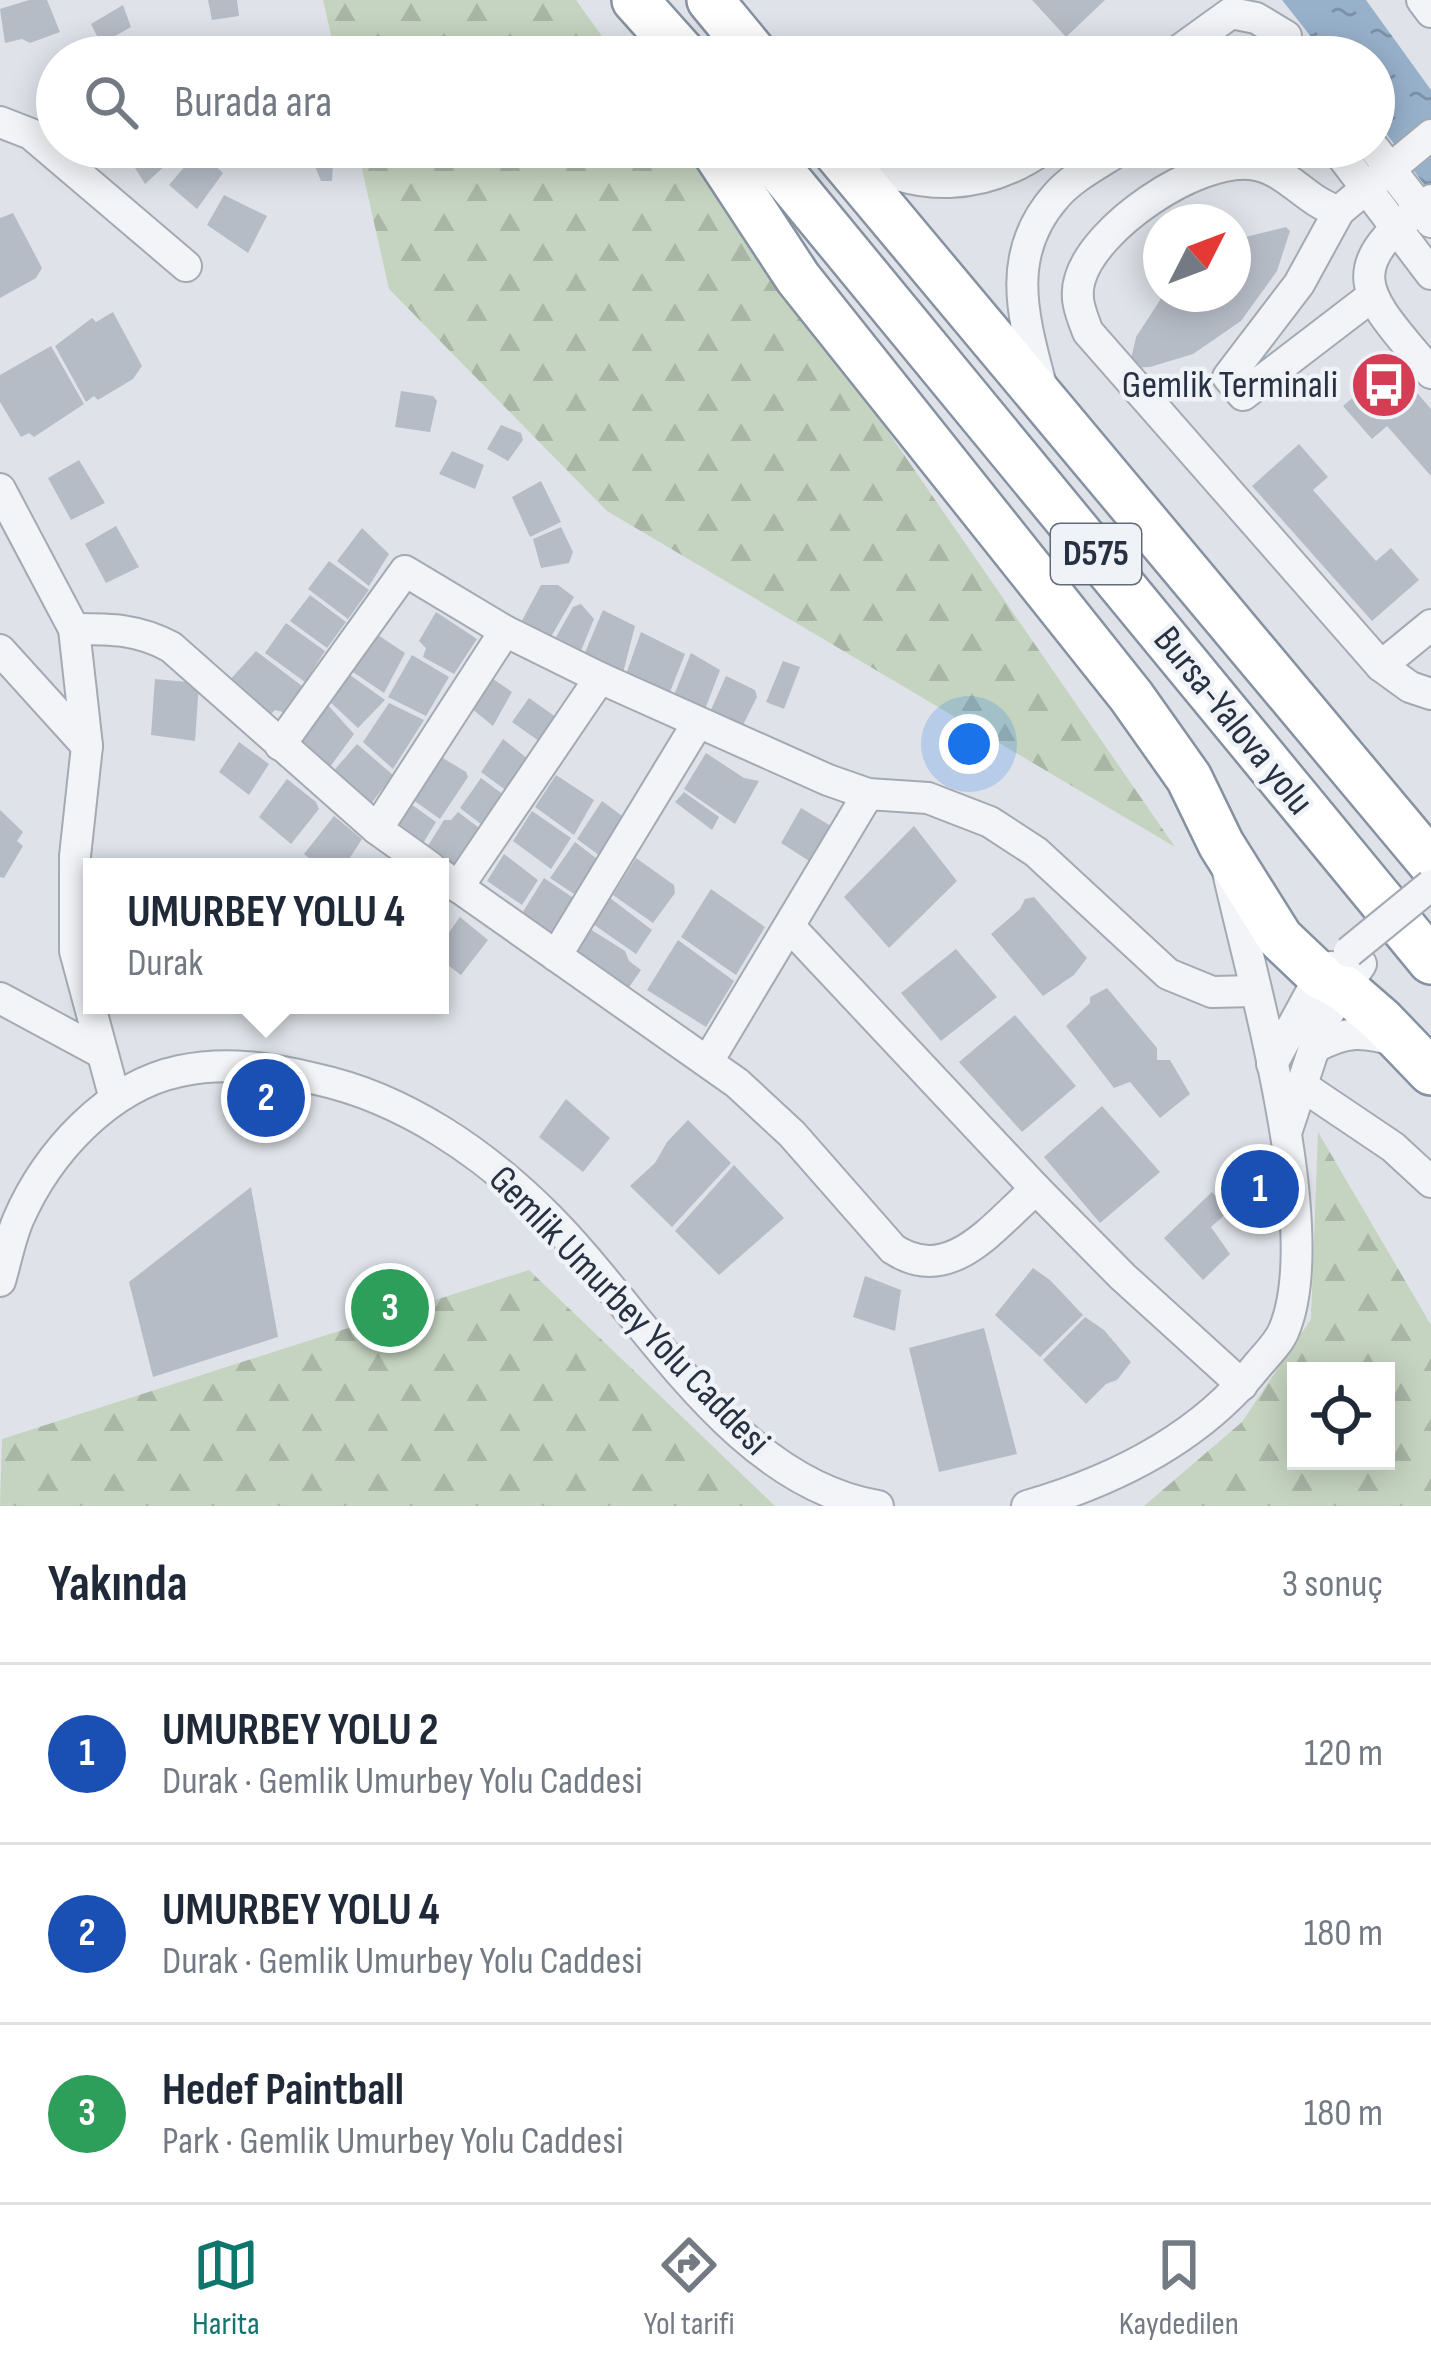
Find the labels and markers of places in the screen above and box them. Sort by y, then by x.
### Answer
bus stop icon: Gemlik Terminali [1349,350,1419,420]
place label: Gemlik Terminali [1122,362,1338,409]
pin: 2 [227,1053,305,1143]
pin: 1 [1221,1144,1299,1234]
pin: 3 [351,1263,429,1353]

